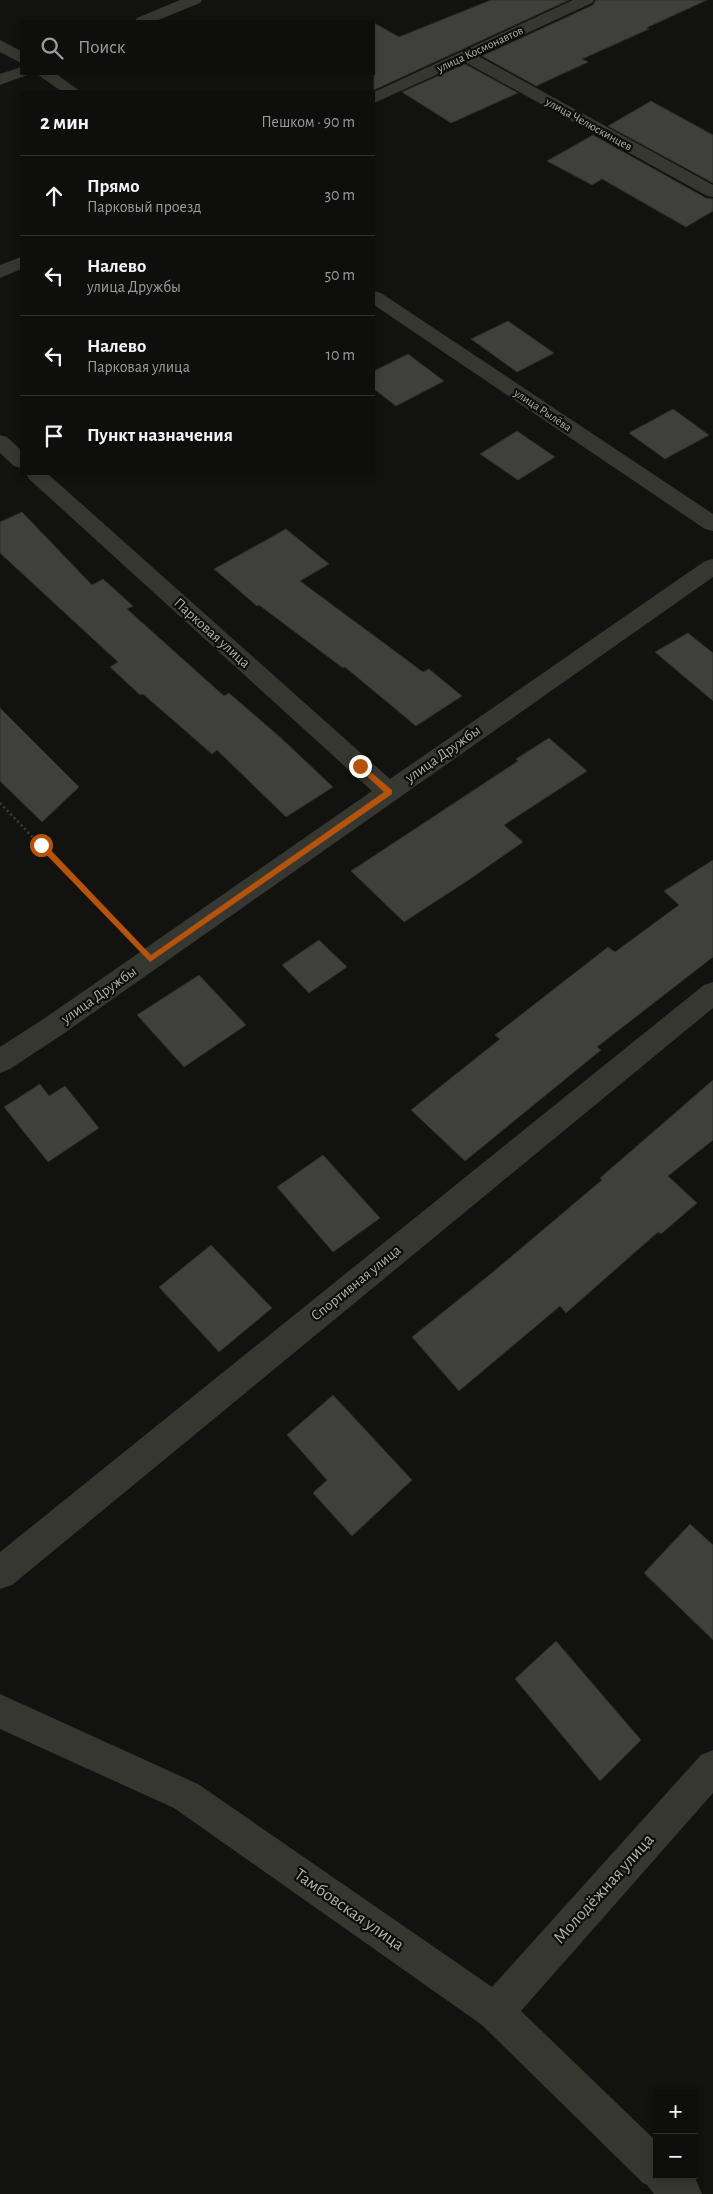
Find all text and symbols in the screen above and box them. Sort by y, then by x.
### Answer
search box [20,20,375,75]
street label: улица Космонавтов [434,24,526,76]
icon: search [38,34,66,62]
text: Поиск [78,38,125,57]
street label: улица Челюскинцев [542,95,635,154]
text: 2 мин [40,112,89,133]
text: Пешком · 90 m [261,114,355,130]
text: Прямо [87,177,140,196]
icon: ahead [40,182,68,210]
text: 30 m [325,187,355,203]
text: Парковый проезд [87,199,201,215]
text: Налево [87,257,146,276]
icon: left [40,262,68,290]
text: 50 m [324,267,355,283]
text: улица Дружбы [87,279,181,295]
text: Налево [87,337,146,356]
icon: left [40,342,68,370]
text: 10 m [326,347,355,363]
text: Парковая улица [87,359,190,375]
street label: улица Рылёва [511,386,574,435]
icon: arrive [40,422,68,450]
text: Пункт назначения [87,426,233,445]
street label: Парковая улица [171,595,253,671]
street label: улица Дружбы [402,723,483,786]
route end [349,755,372,778]
route start [30,834,53,857]
street label: улица Дружбы [58,964,139,1027]
street label: Спортивная улица [308,1242,404,1324]
street label: Молодёжная улица [550,1831,658,1947]
street label: Тамбовская улица [291,1865,408,1954]
map controls [653,2089,698,2179]
button: + [653,2089,698,2134]
button: − [653,2134,698,2179]

